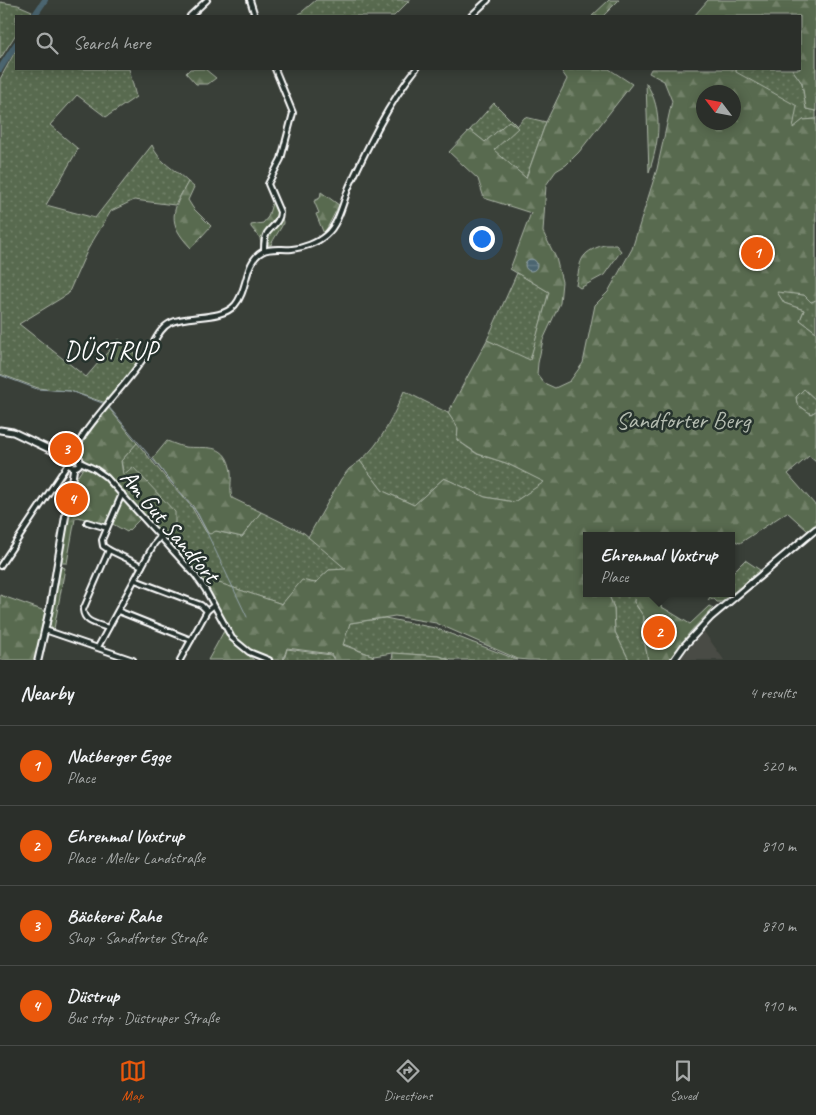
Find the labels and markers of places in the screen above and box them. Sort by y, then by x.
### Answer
pin: 1 [741,234,773,272]
pin: 3 [50,430,82,468]
pin: 4 [56,480,88,518]
pin: 2 [643,613,675,651]

